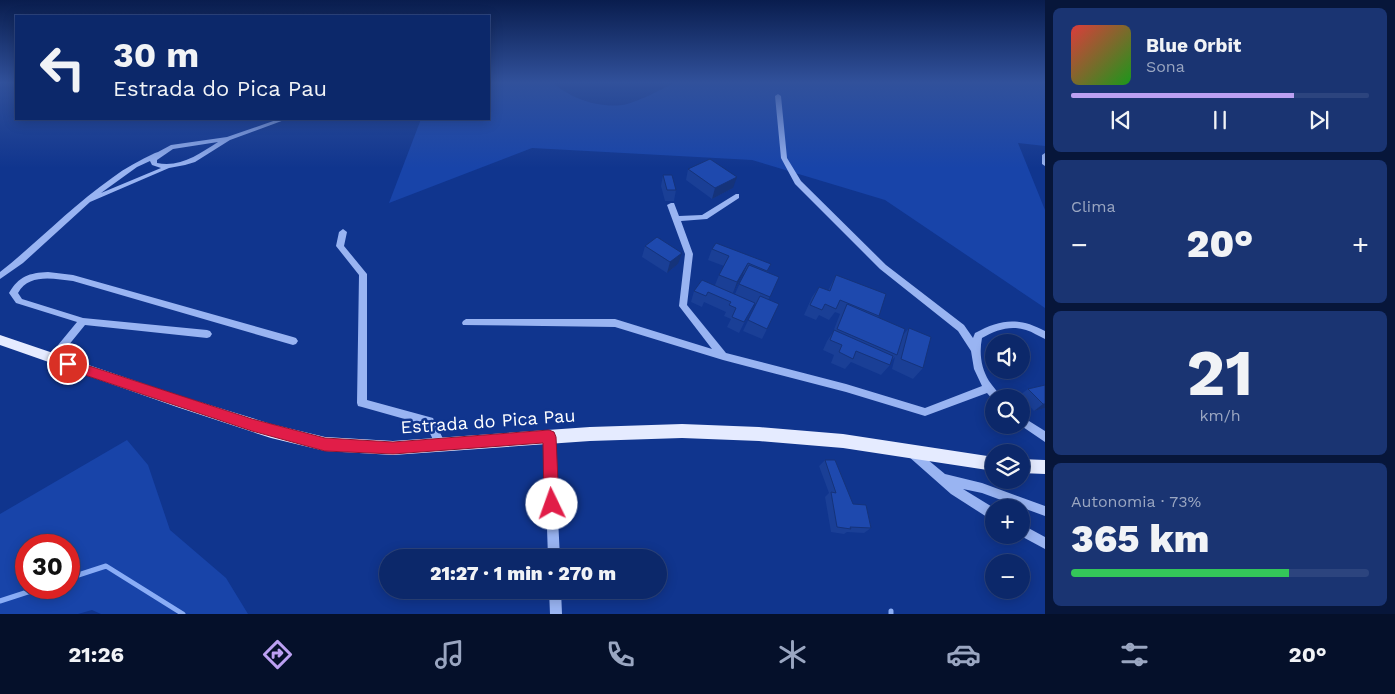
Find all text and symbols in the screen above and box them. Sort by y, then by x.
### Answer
text: 30 m [113,34,199,76]
text: Blue Orbit [1146,34,1241,57]
icon: left [30,35,95,100]
text: Sona [1146,57,1185,76]
text: Estrada do Pica Pau [113,76,327,101]
icon: previous [1107,106,1135,134]
icon: pause [1206,106,1234,134]
icon: next [1305,106,1333,134]
text: Clima [1071,197,1115,216]
text: 20° [1187,222,1253,266]
text: − [1071,228,1088,261]
text: + [1352,228,1369,261]
map controls [985,334,1030,599]
button: sound [985,334,1030,379]
text: 21 [1187,335,1253,411]
pin [47,343,89,385]
icon: arrive [54,350,82,378]
button: search [985,389,1030,434]
street label: Estrada do Pica Pau [400,404,576,438]
text: km/h [1199,406,1241,425]
button: layers [985,444,1030,489]
position arrow [525,477,577,529]
text: Autonomia · 73% [1071,492,1201,511]
button: + [985,499,1030,544]
text: 365 km [1071,517,1209,561]
speed limit sign: 30 [15,534,80,599]
button: − [985,554,1030,599]
text: 21:27 · 1 min · 270 m [430,562,616,585]
icon: directions [260,637,295,672]
icon: music [432,637,467,672]
icon: phone [603,637,638,672]
icon: climate [775,637,810,672]
icon: car [946,637,981,672]
icon: filters [1117,637,1152,672]
text: 21:26 [68,642,124,667]
text: 20° [1289,642,1327,667]

